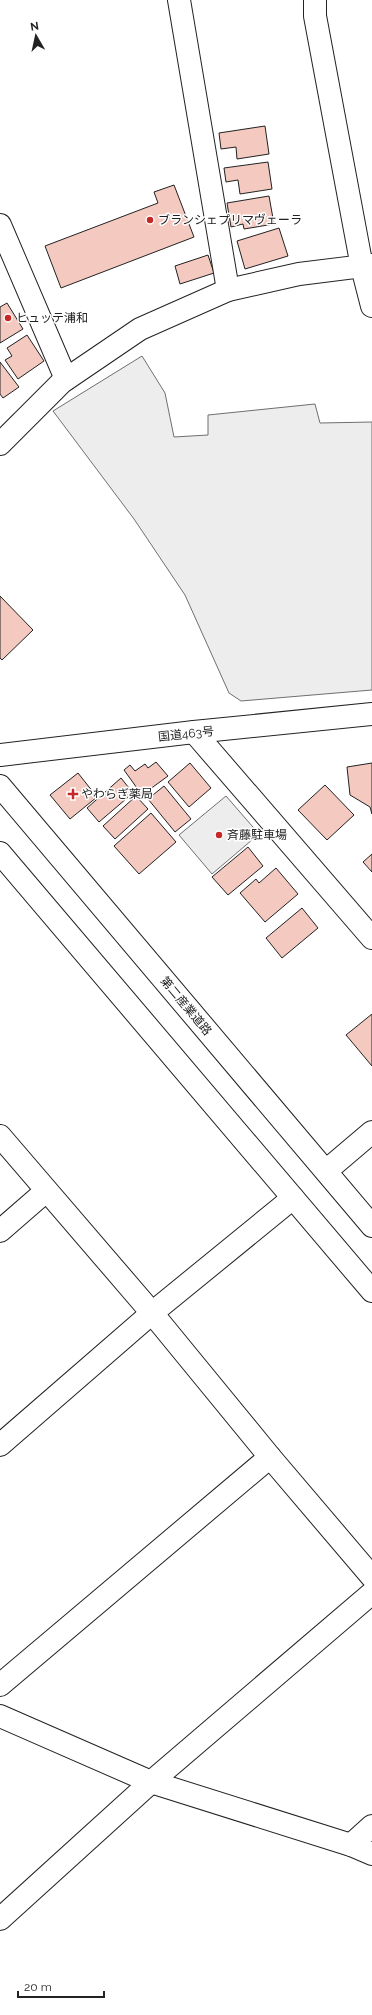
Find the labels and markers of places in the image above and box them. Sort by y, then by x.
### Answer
place label: ブランシェプリマヴェーラ [158,213,302,227]
marker: ブランシェプリマヴェーラ [145,215,155,225]
place label: ヒュッテ浦和 [16,311,88,325]
marker: ヒュッテ浦和 [3,313,13,323]
place label: やわらぎ薬局 [81,787,153,801]
marker: やわらぎ薬局 [68,789,78,799]
place label: 斉藤駐車場 [227,828,287,842]
marker: 斉藤駐車場 [214,830,224,840]

